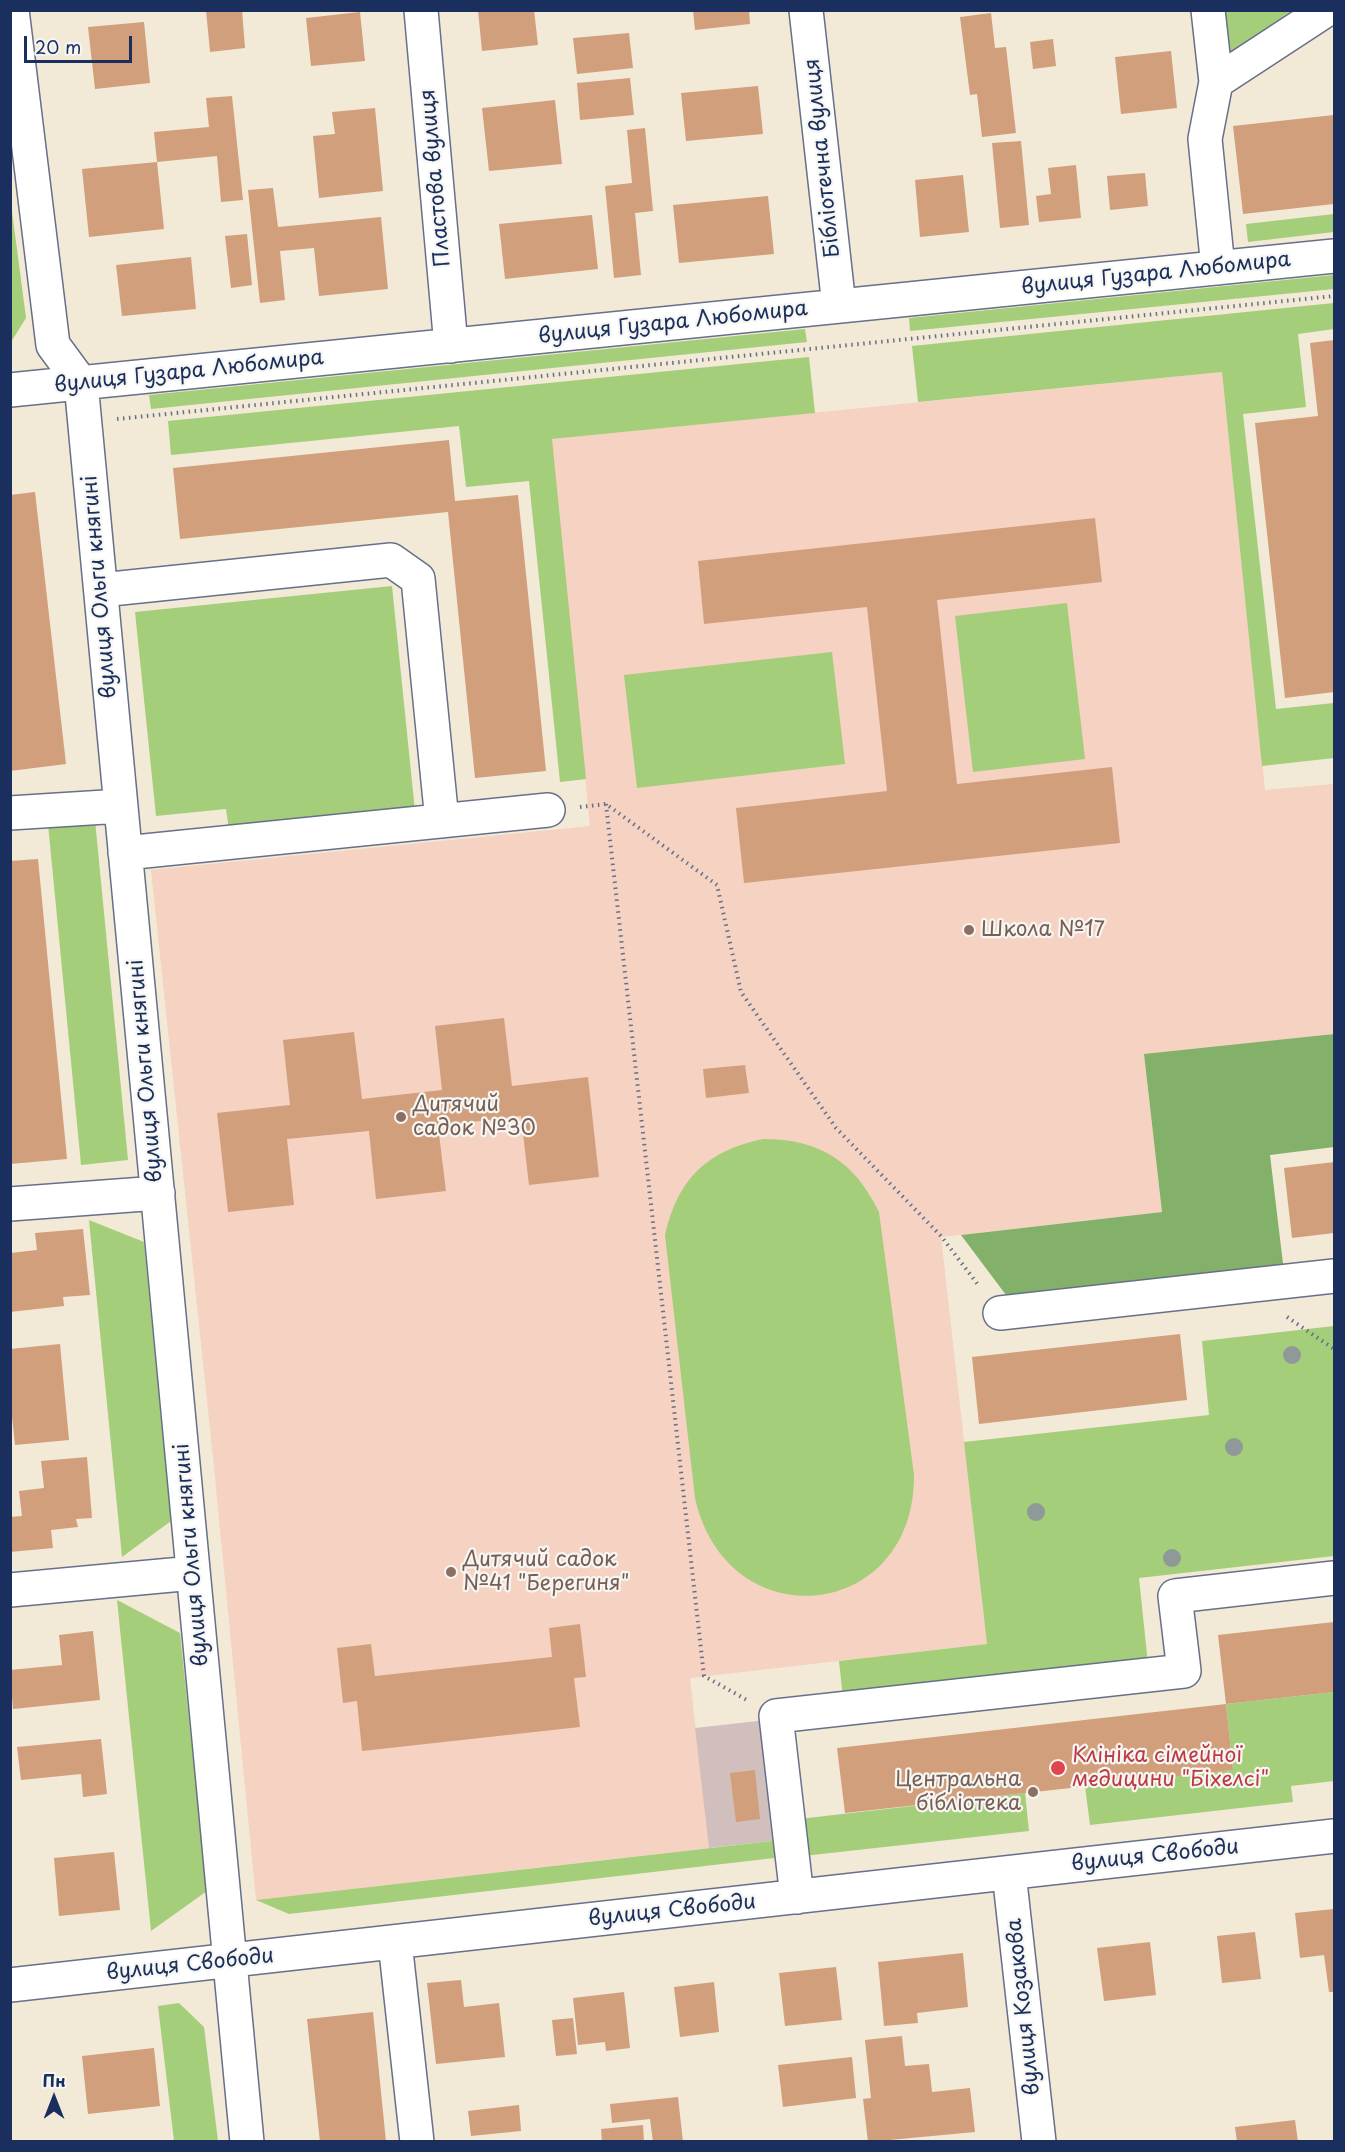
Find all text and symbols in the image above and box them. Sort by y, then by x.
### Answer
scale bar [27,24,135,62]
text: 20 m [35,33,81,60]
street label: Бібліотечна вулиця [800,57,846,259]
street label: Пластова вулиця [416,88,456,268]
street label: вулиця Гузара Любомира [1020,247,1292,301]
street label: вулиця Гузара Любомира [537,296,809,350]
street label: вулиця Гузара Любомира [53,345,325,399]
street label: вулиця Ольги княгині [78,474,122,700]
place label: Школа №17 [981,917,1105,943]
marker: Школа №17 [962,923,976,937]
street label: вулиця Ольги княгині [124,958,168,1184]
place label: Дитячий садок №30 [413,1092,536,1142]
marker: Дитячий садок №30 [394,1110,408,1124]
street label: вулиця Ольги княгині [170,1442,214,1668]
place label: Дитячий садок №41 "Берегиня" [463,1547,629,1597]
marker: Дитячий садок №41 "Берегиня" [444,1565,458,1579]
place label: Клініка сімейної медицини "Біхелсі" [1072,1743,1269,1793]
marker: Клініка сімейної медицини "Біхелсі" [1049,1759,1067,1777]
place label: Центральна бібліотека [895,1767,1021,1817]
marker: Центральна бібліотека [1026,1785,1040,1799]
street label: вулиця Свободи [1070,1835,1240,1877]
street label: вулиця Свободи [587,1890,757,1932]
street label: вулиця Козакова [1002,1917,1046,2097]
street label: вулиця Свободи [105,1944,275,1986]
north arrow [24,2068,84,2128]
text: Пн [42,2068,66,2092]

